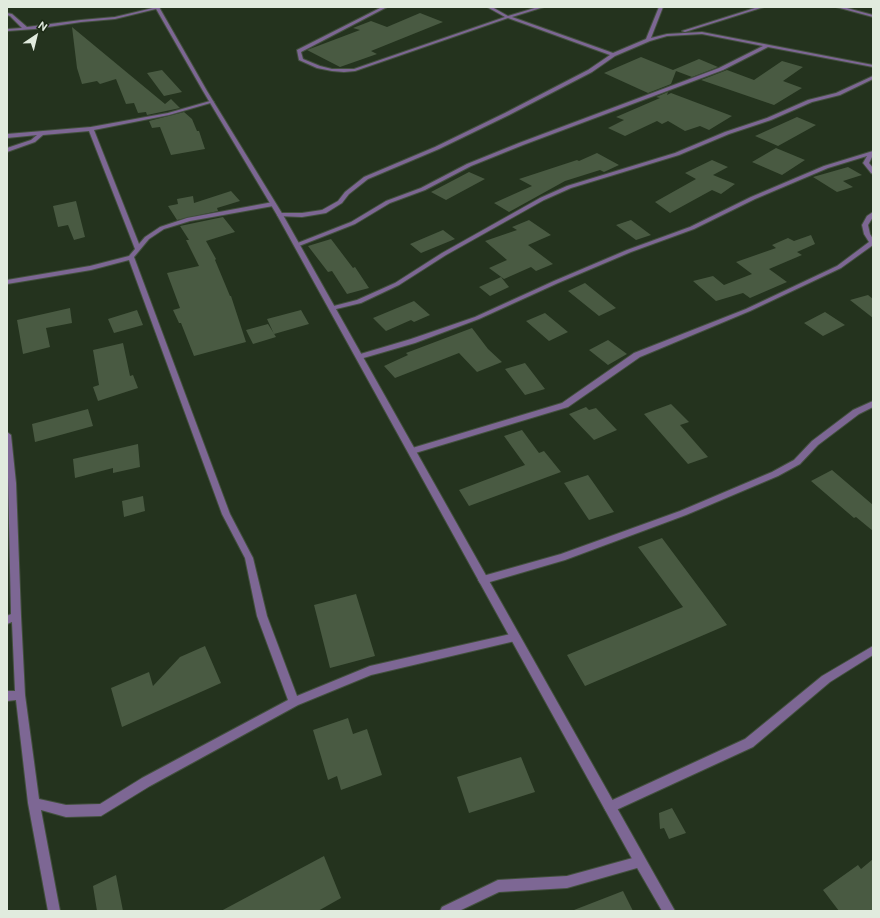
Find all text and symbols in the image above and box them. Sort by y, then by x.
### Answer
north arrow [16,16,56,56]
text: N [36,19,50,33]

